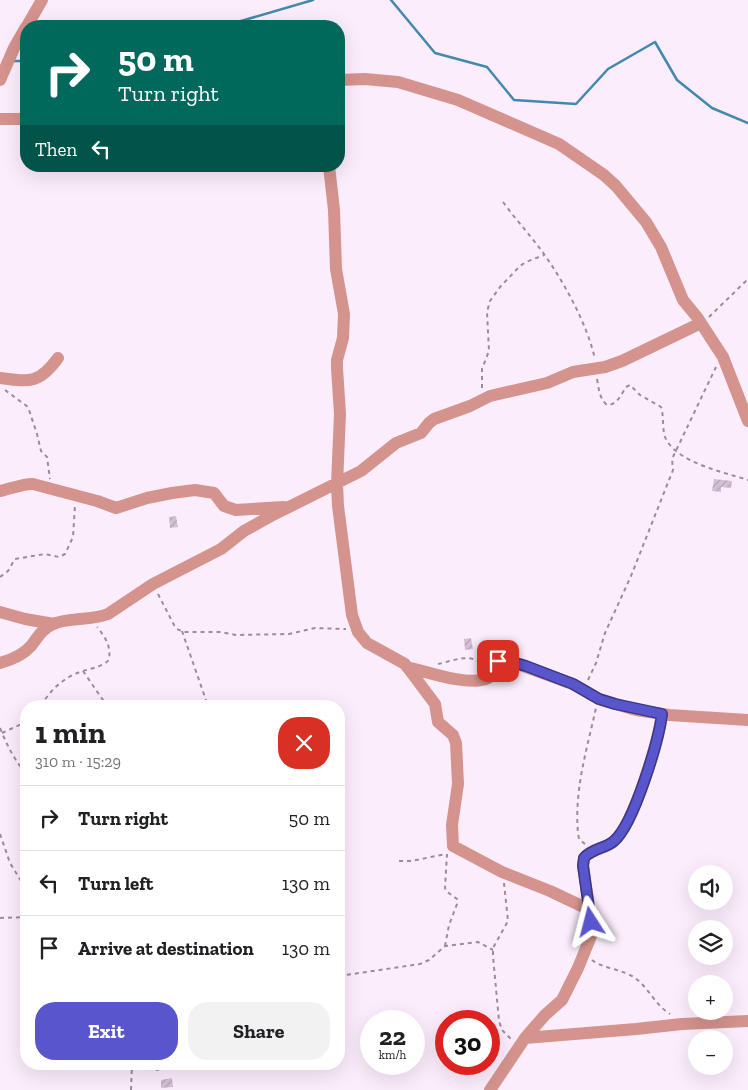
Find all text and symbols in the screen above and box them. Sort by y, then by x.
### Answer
text: 50 m [118,38,194,80]
icon: right [35,40,100,105]
text: Turn right [118,80,219,107]
icon: left [87,135,115,163]
text: Then [35,138,77,161]
pin [477,640,519,682]
icon: arrive [484,647,512,675]
text: 1 min [35,715,106,751]
button: close [278,717,330,769]
text: 310 m · 15:29 [35,752,121,771]
icon: right [35,804,63,832]
text: Turn right [78,807,168,830]
text: 50 m [289,807,330,830]
map controls [688,865,733,1075]
button: sound [688,865,733,910]
icon: left [35,869,63,897]
text: Turn left [78,872,153,895]
text: 130 m [282,872,330,895]
position arrow [564,895,616,947]
button: layers [688,920,733,965]
icon: arrive [35,934,63,962]
text: Arrive at destination [78,937,254,960]
text: 130 m [282,937,330,960]
button: + [688,975,733,1020]
button: Exit [35,1002,178,1060]
button: Share [188,1002,330,1060]
speed limit sign: 30 [435,1010,500,1075]
text: 22 [379,1021,406,1051]
button: − [688,1030,733,1075]
text: km/h [379,1048,406,1062]

